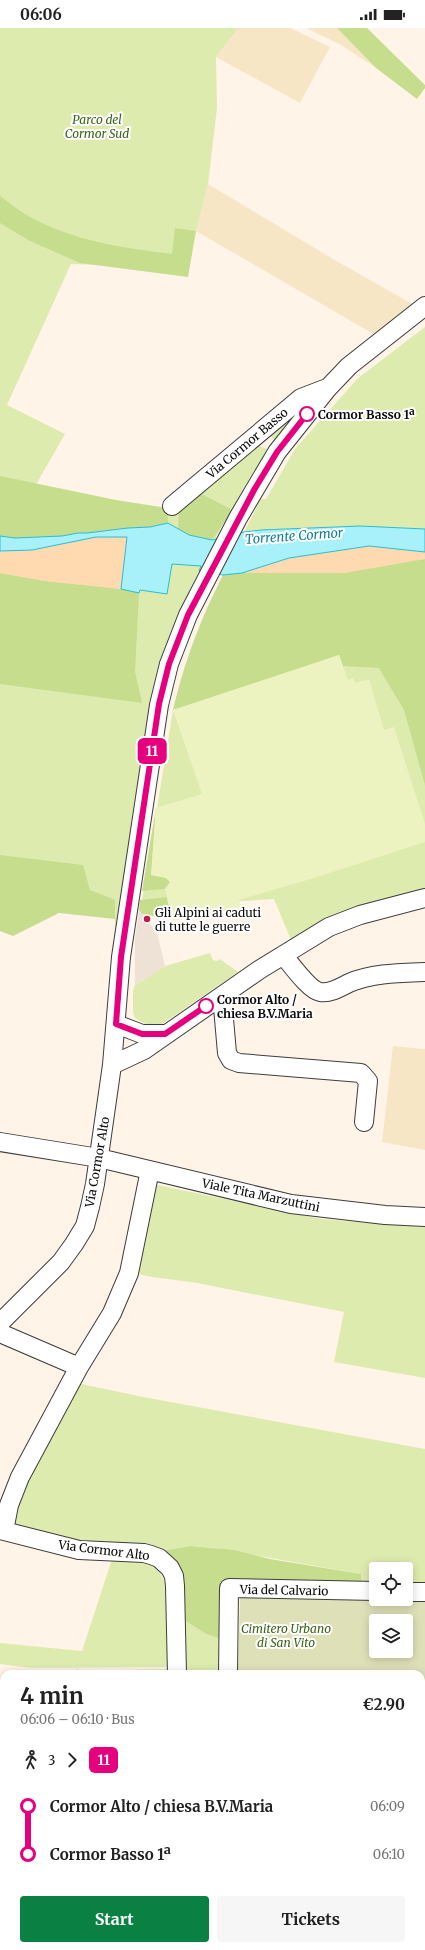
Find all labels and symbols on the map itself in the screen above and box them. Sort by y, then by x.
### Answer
park label: Parco del Cormor Sud [65,112,129,141]
street label: Via Cormor Basso [202,405,291,482]
marker: Cormor Basso 1ª [299,406,315,422]
place label: Cormor Basso 1ª [318,407,415,422]
water label: Torrente Cormor [244,524,344,548]
line badge: 11 [134,738,170,764]
place label: Gli Alpini ai caduti di tutte le guerre [155,905,261,934]
marker: Gli Alpini ai caduti di tutte le guerre [142,914,152,924]
place label: Cormor Alto / chiesa B.V.Maria [217,992,313,1021]
marker: Cormor Alto / chiesa B.V.Maria [198,998,214,1014]
street label: Via Cormor Alto [81,1115,112,1209]
street label: Viale Tita Marzuttini [200,1175,321,1215]
street label: Via Cormor Alto [57,1537,150,1563]
street label: Via del Calvario [239,1582,328,1598]
park label: Cimitero Urbano di San Vito [241,1621,331,1650]

